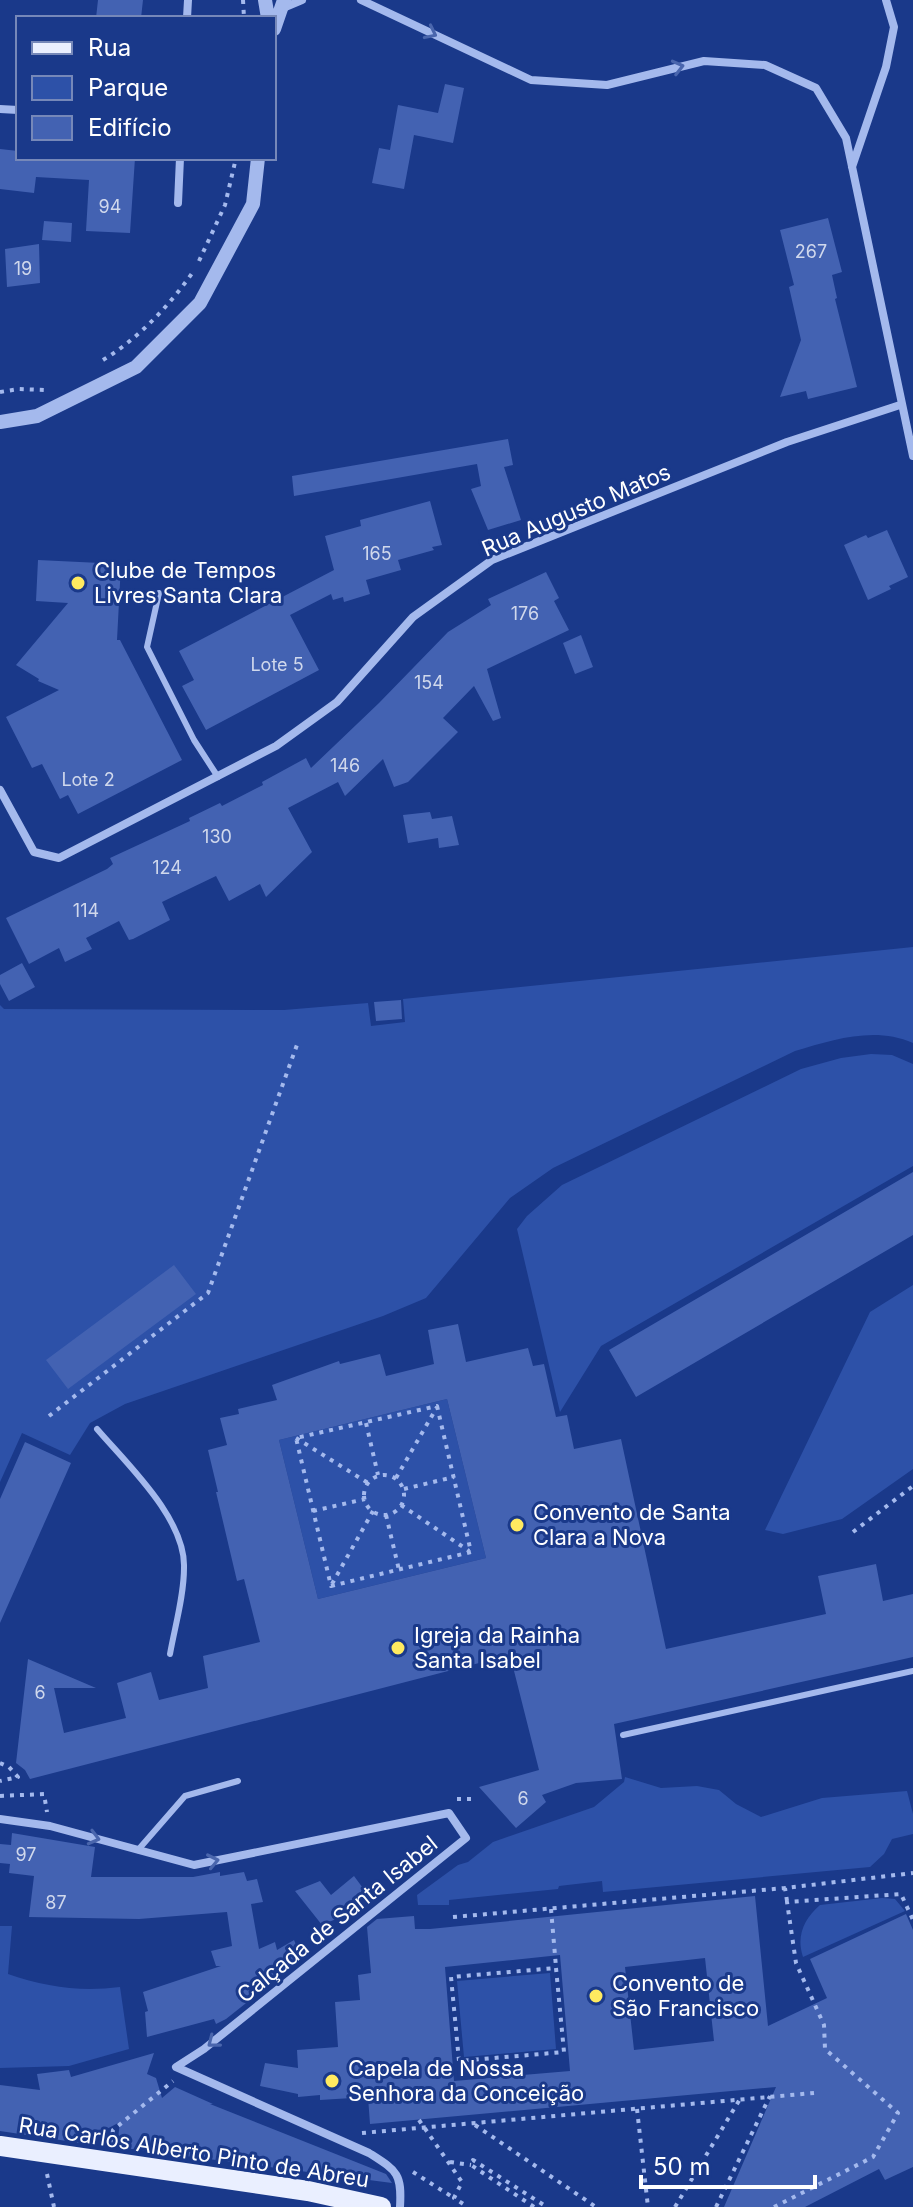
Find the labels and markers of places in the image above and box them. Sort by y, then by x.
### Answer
place label: Clube de Tempos Livres Santa Clara [94,557,282,608]
marker: Clube de Tempos Livres Santa Clara [69,574,87,592]
place label: Convento de Santa Clara a Nova [533,1499,731,1550]
marker: Convento de Santa Clara a Nova [508,1516,526,1534]
place label: Igreja da Rainha Santa Isabel [414,1622,580,1673]
marker: Igreja da Rainha Santa Isabel [389,1639,407,1657]
place label: Convento de São Francisco [612,1970,759,2021]
marker: Convento de São Francisco [587,1987,605,2005]
place label: Capela de Nossa Senhora da Conceição [348,2055,584,2106]
marker: Capela de Nossa Senhora da Conceição [323,2072,341,2090]

